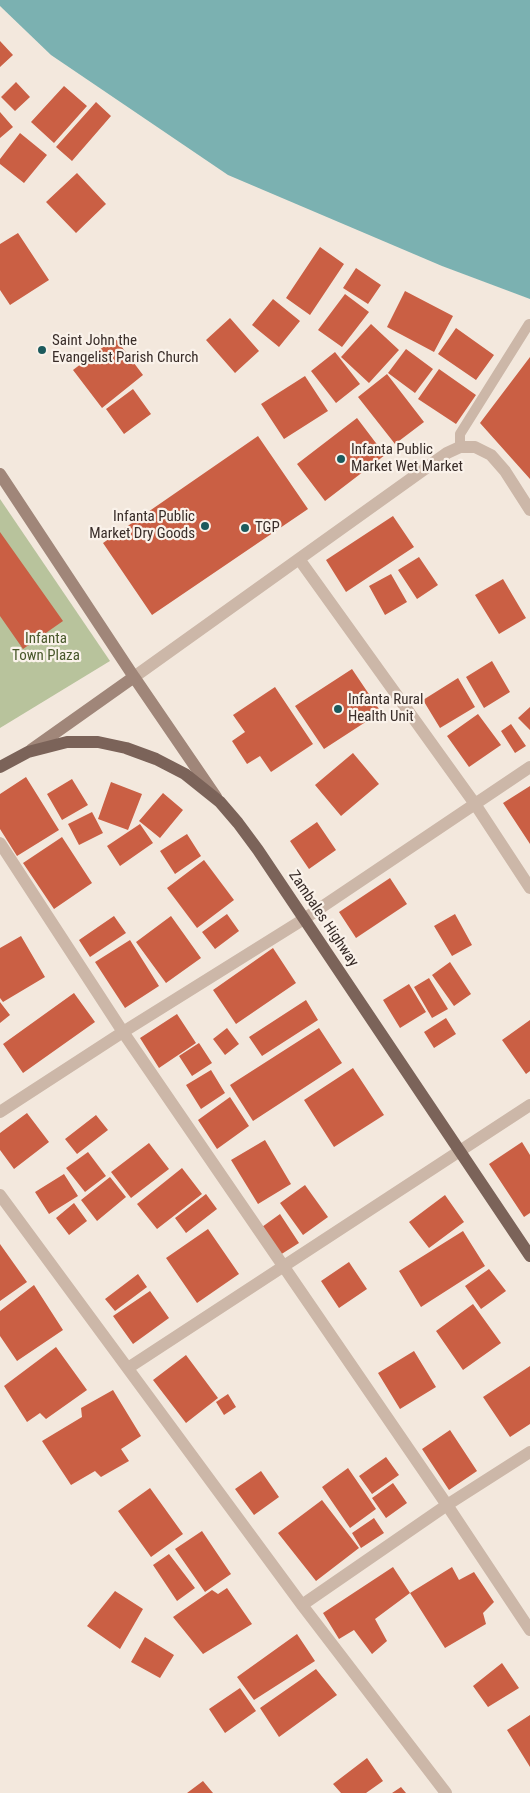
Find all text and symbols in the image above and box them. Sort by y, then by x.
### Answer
place label: Saint John the Evangelist Parish Church [52,332,199,367]
marker: Saint John the Evangelist Parish Church [36,344,48,356]
place label: Infanta Public Market Wet Market [351,441,463,476]
marker: Infanta Public Market Wet Market [335,453,347,465]
place label: Infanta Public Market Dry Goods [89,508,195,543]
place label: TGP [255,519,280,537]
marker: Infanta Public Market Dry Goods [199,520,211,532]
marker: TGP [239,522,251,534]
park label: Infanta Town Plaza [12,630,80,665]
place label: Infanta Rural Health Unit [348,691,423,726]
marker: Infanta Rural Health Unit [332,703,344,715]
street label: Zambales Highway [284,867,362,971]

